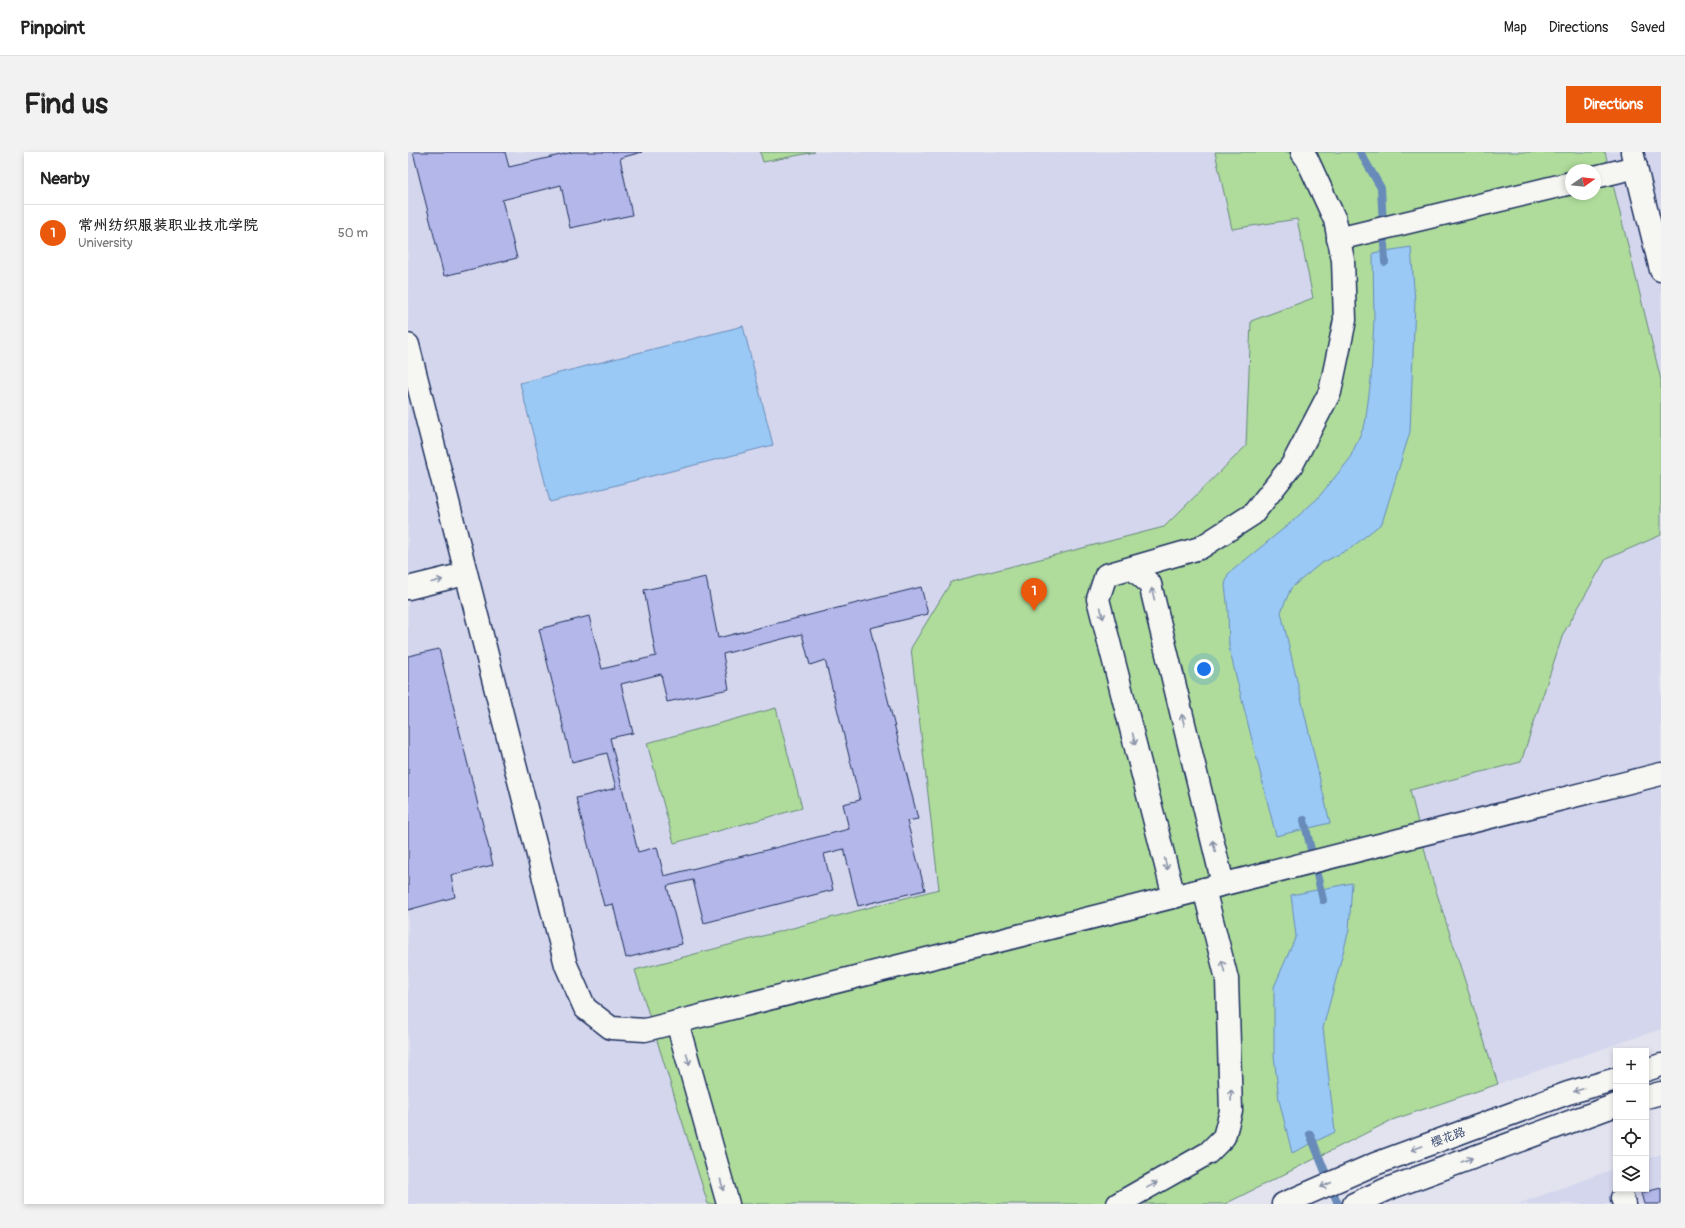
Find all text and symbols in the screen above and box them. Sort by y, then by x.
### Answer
text: Pinpoint [20,16,85,40]
text: Map [1504,19,1527,36]
text: Directions [1549,19,1608,36]
text: Saved [1630,19,1665,36]
button: Directions [1566,86,1661,123]
text: Find us [24,87,108,122]
north arrow [1565,164,1601,200]
text: Nearby [40,168,89,189]
text: 常州纺织服装职业技术学院 [78,216,258,235]
text: 1 [50,225,56,241]
text: 50 m [338,225,368,241]
text: University [78,235,132,251]
one-way arrow [430,577,443,584]
pin: 1 [1021,578,1047,611]
one-way arrow [1148,587,1156,600]
one-way arrow [1098,606,1106,619]
your location [1194,659,1214,679]
one-way arrow [1179,714,1187,727]
one-way arrow [1130,732,1138,745]
one-way arrow [1210,840,1217,853]
one-way arrow [1163,858,1170,871]
one-way arrow [1219,960,1227,973]
map controls [1613,1048,1649,1192]
button: + [1613,1048,1649,1084]
one-way arrow [684,1053,692,1066]
button: − [1613,1084,1649,1120]
one-way arrow [1572,1087,1585,1094]
one-way arrow [1227,1089,1235,1102]
button: locate [1613,1120,1649,1156]
street label: 樱花路 [1429,1124,1468,1151]
one-way arrow [1411,1145,1423,1153]
one-way arrow [1460,1155,1472,1163]
button: layers [1613,1156,1649,1192]
one-way arrow [719,1178,726,1191]
one-way arrow [1146,1180,1158,1188]
one-way arrow [1320,1181,1332,1189]

